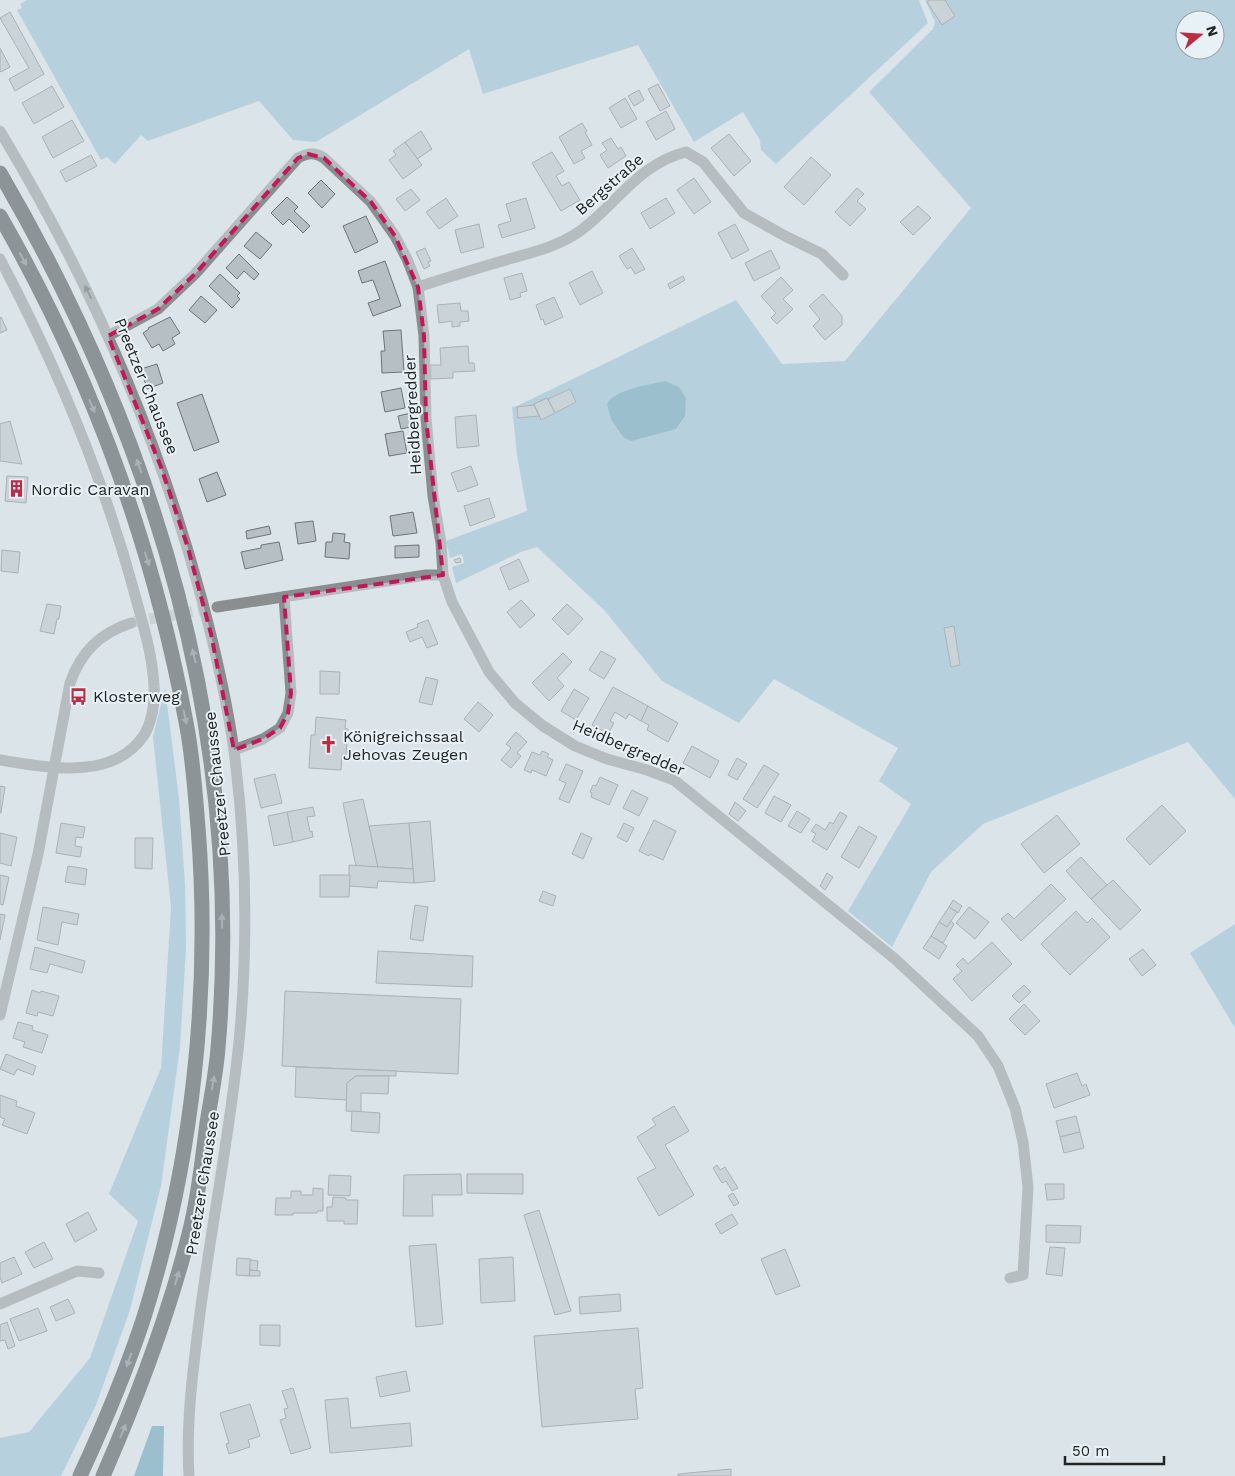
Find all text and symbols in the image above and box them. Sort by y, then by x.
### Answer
north arrow [1175,10,1225,60]
text: N [1203,24,1222,38]
street label: Bergstraße [571,150,647,219]
one-way arrow [19,251,27,266]
one-way arrow [84,285,92,299]
street label: Preetzer Chaussee [110,315,183,457]
street label: Heidbergredder [400,354,425,476]
one-way arrow [89,399,97,413]
one-way arrow [135,458,143,473]
building icon: Nordic Caravan [7,479,27,499]
place label: Nordic Caravan [31,480,149,499]
one-way arrow [143,551,151,566]
one-way arrow [190,648,198,663]
bus stop icon: Klosterweg [69,686,89,706]
place label: Klosterweg [93,687,180,706]
one-way arrow [181,709,189,724]
street label: Preetzer Chaussee [200,711,235,857]
street label: Heidbergredder [570,715,688,780]
place label: Königreichssaal Jehovas Zeugen [343,727,468,764]
church icon: Königreichssaal Jehovas Zeugen [319,735,339,755]
one-way arrow [218,913,226,929]
one-way arrow [210,1075,218,1091]
street label: Preetzer Chaussee [182,1110,223,1256]
one-way arrow [173,1271,181,1286]
one-way arrow [125,1353,132,1368]
one-way arrow [119,1424,127,1438]
scale bar [1065,1434,1164,1466]
text: 50 m [1072,1442,1109,1460]

